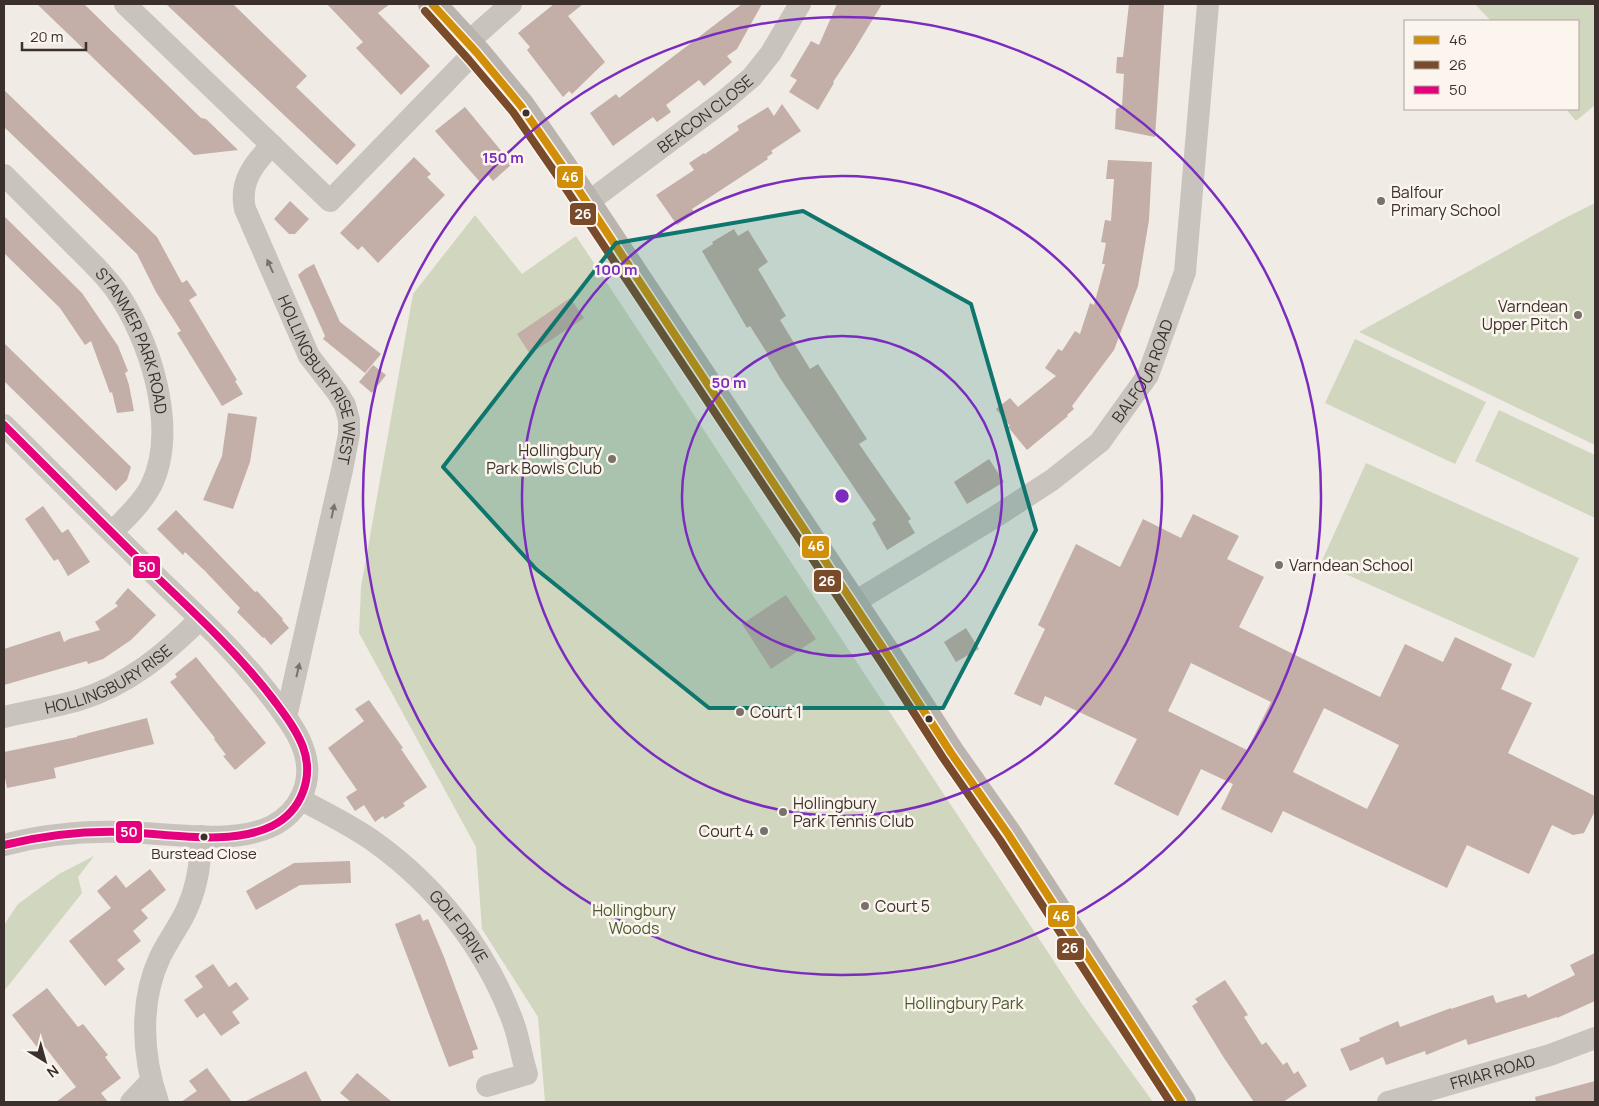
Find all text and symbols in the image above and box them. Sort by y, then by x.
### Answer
scale bar [22,20,86,52]
legend [1404,20,1579,110]
text: 20 m [30,26,63,47]
text: 46 [1449,29,1467,50]
text: 26 [1449,54,1467,75]
street label: BEACON CLOSE [653,70,758,158]
text: 50 [1449,79,1467,100]
unlabelled marker [521,108,531,118]
text: 150 m [482,147,524,168]
line badge: 46 [556,165,584,189]
text: 46 [561,167,579,186]
place label: Balfour Primary School [1391,181,1501,221]
marker: Balfour Primary School [1375,195,1387,207]
line badge: 26 [569,202,597,226]
text: 26 [574,204,592,223]
one-way arrow [265,259,273,273]
text: 100 m [595,259,637,280]
street label: STANMER PARK ROAD [91,262,172,416]
street label: HOLLINGBURY RISE WEST [273,292,360,467]
place label: Varndean Upper Pitch [1482,295,1568,335]
marker: Varndean Upper Pitch [1572,309,1584,321]
street label: BALFOUR ROAD [1107,316,1178,427]
text: 50 m [711,372,747,393]
place label: Hollingbury Park Bowls Club [486,439,603,479]
marker: Hollingbury Park Bowls Club [606,453,618,465]
centre of rings [833,487,851,505]
one-way arrow [329,504,337,519]
line badge: 46 [801,535,830,559]
text: 46 [807,536,825,555]
place label: Varndean School [1289,554,1413,576]
line badge: 50 [132,555,161,579]
text: 50 [138,557,156,576]
marker: Varndean School [1273,559,1285,571]
line badge: 26 [813,569,842,593]
text: 26 [818,571,836,590]
street label: HOLLINGBURY RISE [43,639,176,719]
one-way arrow [294,663,302,678]
place label: Court 1 [750,701,802,723]
marker: Court 1 [734,706,746,718]
unlabelled marker [924,714,934,724]
place label: Hollingbury Park Tennis Club [793,792,914,832]
marker: Hollingbury Park Tennis Club [777,806,789,818]
line badge: 50 [115,820,143,844]
place label: Court 4 [699,820,754,842]
text: 50 [120,822,138,841]
marker: Court 4 [758,825,770,837]
marker: Burstead Close [199,832,209,842]
place label: Burstead Close [151,843,257,864]
street label: GOLF DRIVE [424,885,493,967]
place label: Court 5 [875,895,930,917]
park label: Hollingbury Woods [592,899,676,939]
marker: Court 5 [859,900,871,912]
line badge: 46 [1047,904,1076,928]
text: 46 [1052,906,1070,925]
line badge: 26 [1056,937,1085,961]
text: 26 [1061,938,1079,957]
park label: Hollingbury Park [905,992,1024,1014]
north arrow [20,1036,70,1086]
street label: FRIAR ROAD [1448,1049,1538,1094]
text: N [43,1061,63,1082]

